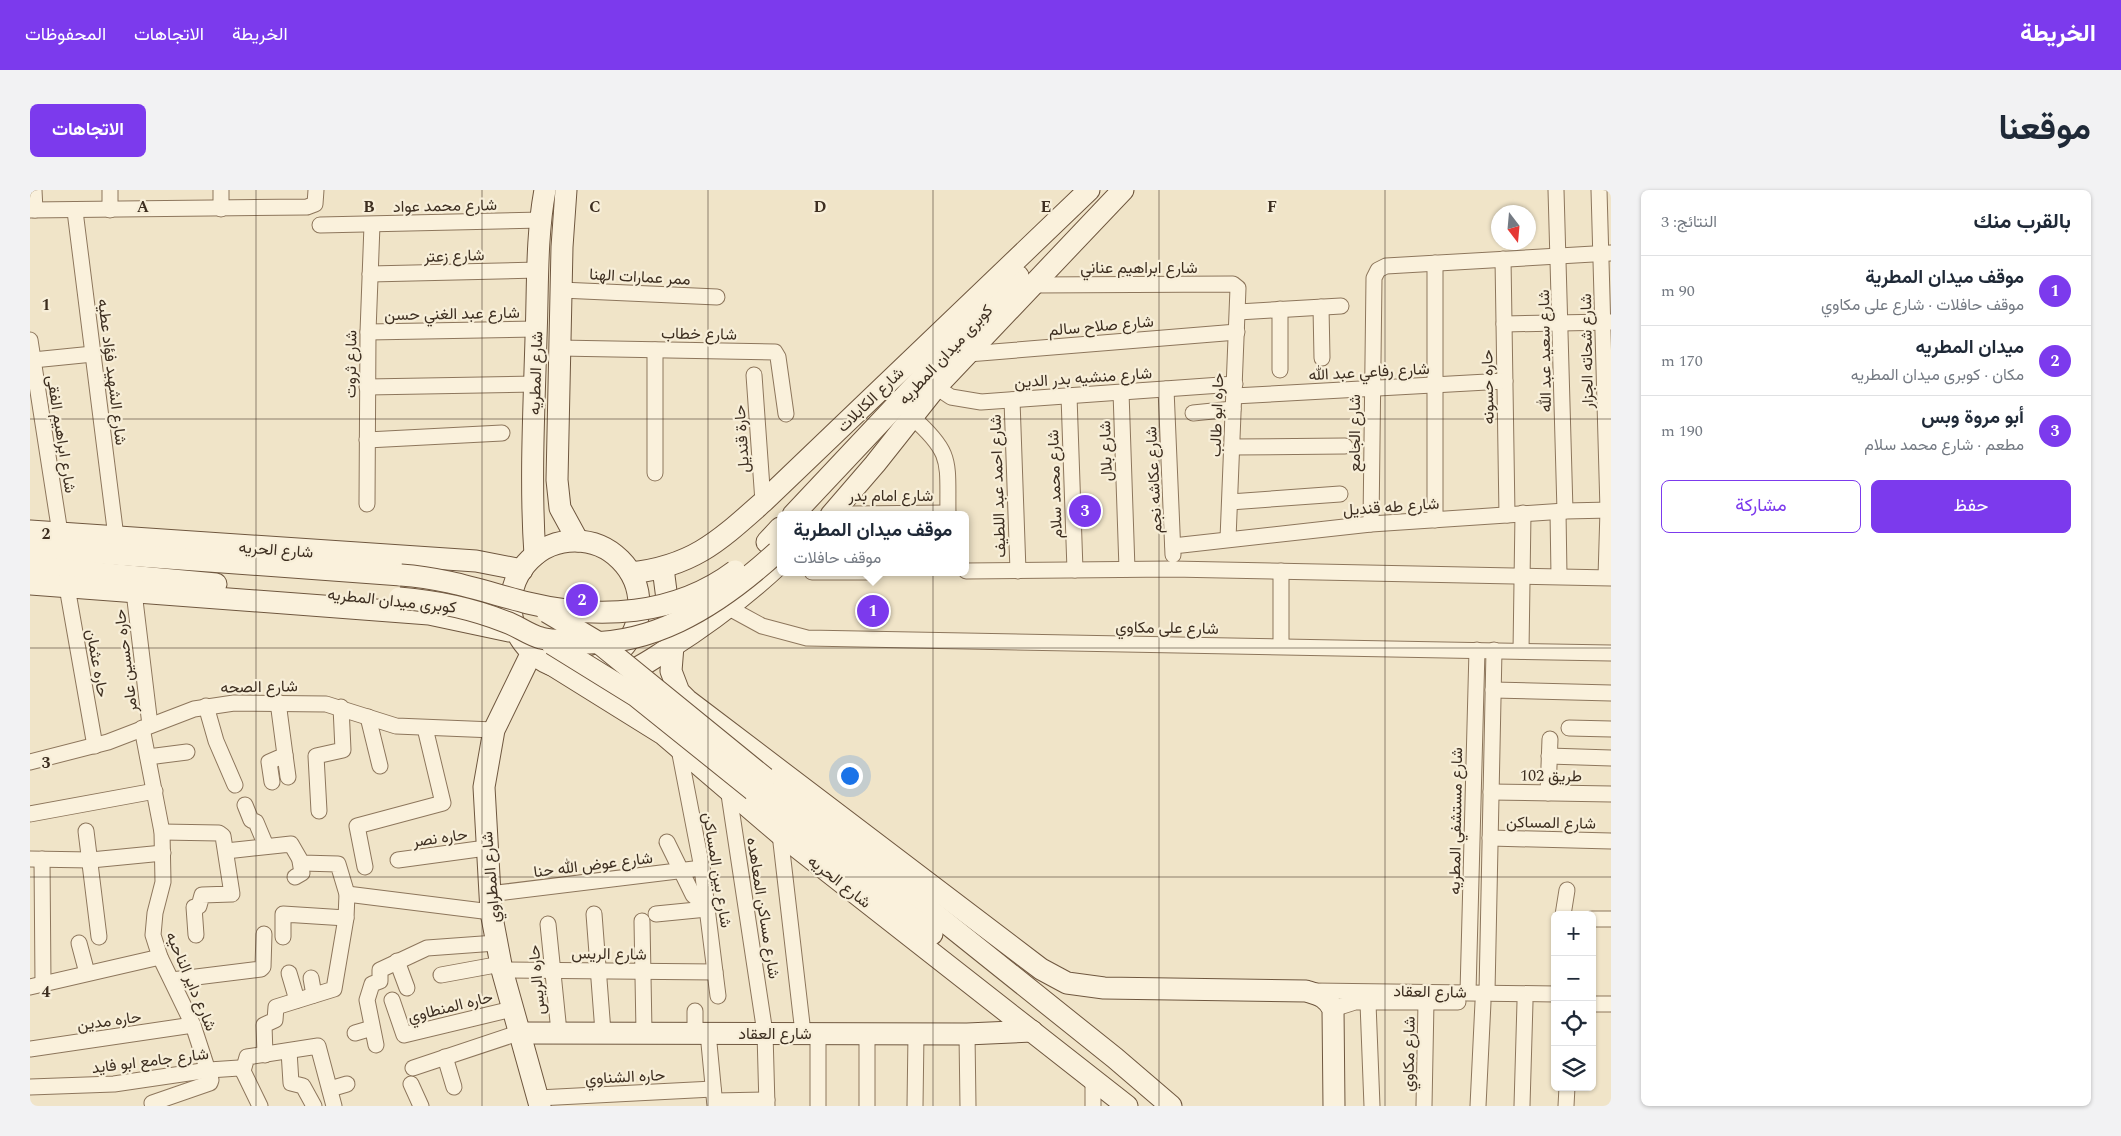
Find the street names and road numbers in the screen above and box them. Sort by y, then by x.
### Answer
street label: شارع محمد عواد [393,193,497,219]
street label: شارع زعتر [422,243,485,269]
street label: شارع ابراهيم عناني [1080,256,1198,281]
street label: ممر عمارات الهنا [589,262,691,292]
street label: شارع سعيد عبد الله [1532,289,1558,413]
street label: شارع شحاته الجزار [1574,293,1600,410]
street label: شارع الشهيد فؤاد عطيه [91,298,133,447]
street label: كوبرى ميدان المطريه [893,299,999,410]
street label: شارع عبد الغني حسن [384,301,520,328]
street label: شارع صلاح سالم [1048,309,1155,343]
street label: شارع خطاب [661,321,737,347]
street label: شارع ثروت [338,330,364,398]
street label: شارع المطريه [523,331,549,415]
street label: حاره حسونه [1475,349,1501,425]
street label: شارع رفاعي عبد الله [1308,357,1430,388]
street label: شارع الكابلات [832,361,910,438]
street label: شارع منشيه بدر الدين [1013,361,1153,395]
street label: حاره ابو طالب [1204,372,1230,458]
street label: شارع ابراهيم الفقى [40,373,82,495]
street label: شارع الجامع [1343,394,1367,472]
street label: حارة قنديل [728,404,756,474]
street label: شارع احمد عبد اللطيف [984,414,1012,558]
street label: شارع بلال [1093,420,1119,482]
street label: شارع عكاشه نجم [1139,426,1169,534]
street label: شارع محمد سلام [1041,429,1069,539]
street label: شارع امام بدر [848,484,933,508]
street label: شارع طه قنديل [1342,492,1440,522]
street label: شارع الحريه [238,535,314,565]
street label: كوبرى ميدان المطريه [326,582,458,620]
street label: حاره حسين عامر [108,608,144,715]
street label: شارع على مكاوي [1115,615,1219,642]
street label: حاره عثمان [79,627,115,699]
street label: شارع الصحه [220,674,298,700]
street label: شارع مستشفي المطريه [1443,747,1470,895]
street label: طريق 102 [1520,763,1582,789]
street label: شارع المساكن [1506,810,1596,836]
street label: شارع بين المساكن [696,811,738,930]
street label: حاره نصر [410,822,469,854]
street label: شارع المطراوي [475,830,508,924]
street label: شارع مساكن المعاهده [740,836,786,981]
street label: شارع عوض الله حنا [532,846,654,884]
street label: شارع الحريه [802,849,876,914]
street label: شارع داير الناحيه [159,928,223,1035]
street label: شارع الريس [571,941,647,967]
street label: حاره الريس [522,944,552,1016]
street label: شارع العقاد [1393,979,1467,1005]
street label: حاره المنطاوي [405,985,496,1030]
street label: حاره مدين [75,1005,143,1037]
street label: شارع مكاوي [1396,1016,1423,1092]
street label: شارع العقاد [738,1022,812,1046]
street label: شارع جامع ابو فايد [90,1042,210,1080]
street label: حاره الشناوي [584,1063,666,1092]

